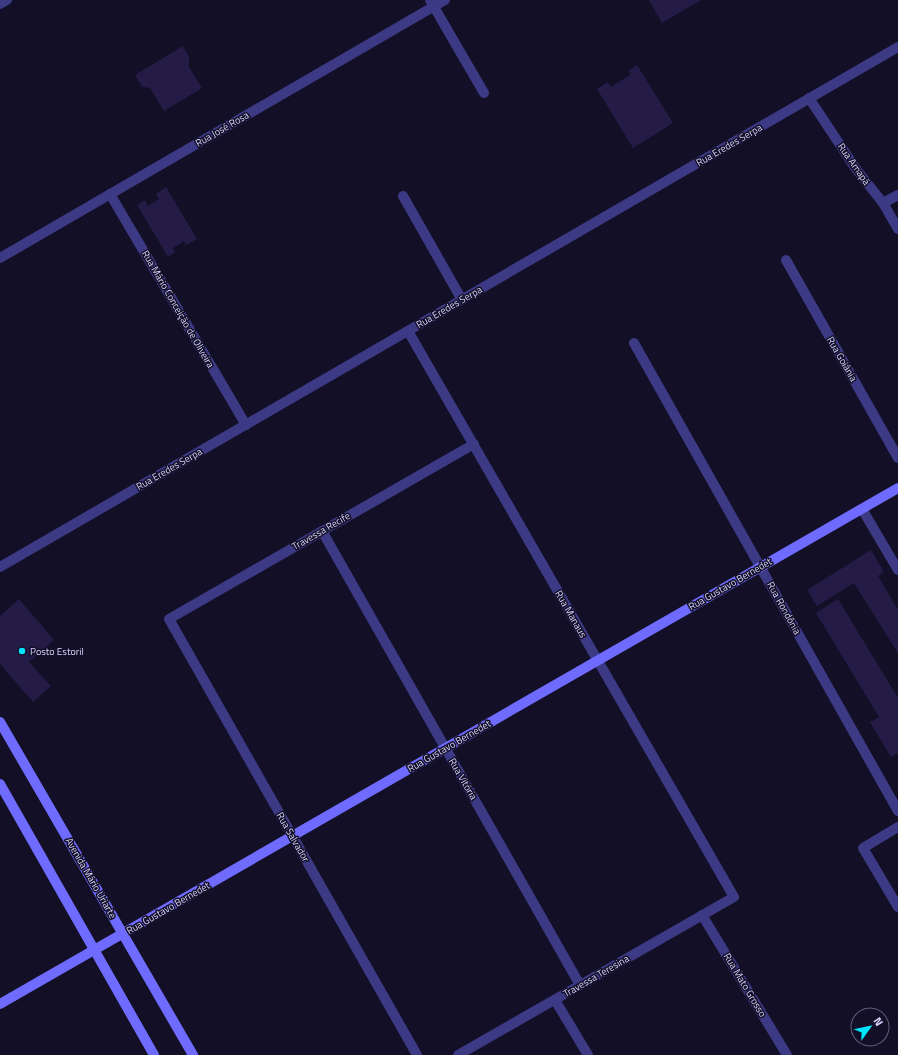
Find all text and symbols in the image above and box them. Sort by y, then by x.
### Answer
street label: Rua José Rosa [192,108,252,150]
street label: Rua Eredes Serpa [693,120,765,170]
street label: Rua Amapá [834,140,874,188]
street label: Rua Mário Conceição de Oliveira [138,247,218,371]
street label: Rua Eredes Serpa [413,282,485,332]
street label: Rua Goiânia [823,334,861,384]
street label: Rua Eredes Serpa [133,444,205,494]
street label: Travessa Recife [289,508,353,554]
street label: Rua Gustavo Bernedet [685,554,775,614]
street label: Rua Rondônia [763,579,805,637]
street label: Rua Manaus [551,588,591,641]
place label: Posto Estoril [30,644,84,659]
marker: Posto Estoril [17,646,27,656]
street label: Rua Gustavo Bernedet [404,716,494,776]
street label: Rua Vitória [445,755,481,803]
street label: Rua Salvador [273,809,314,865]
street label: Avenida Mário Uriarte [62,835,120,921]
street label: Rua Gustavo Bernedet [123,878,213,938]
street label: Rua Mato Grosso [720,950,770,1020]
street label: Travessa Teresina [560,951,632,1001]
north arrow [850,1007,890,1047]
text: N [870,1014,887,1029]

